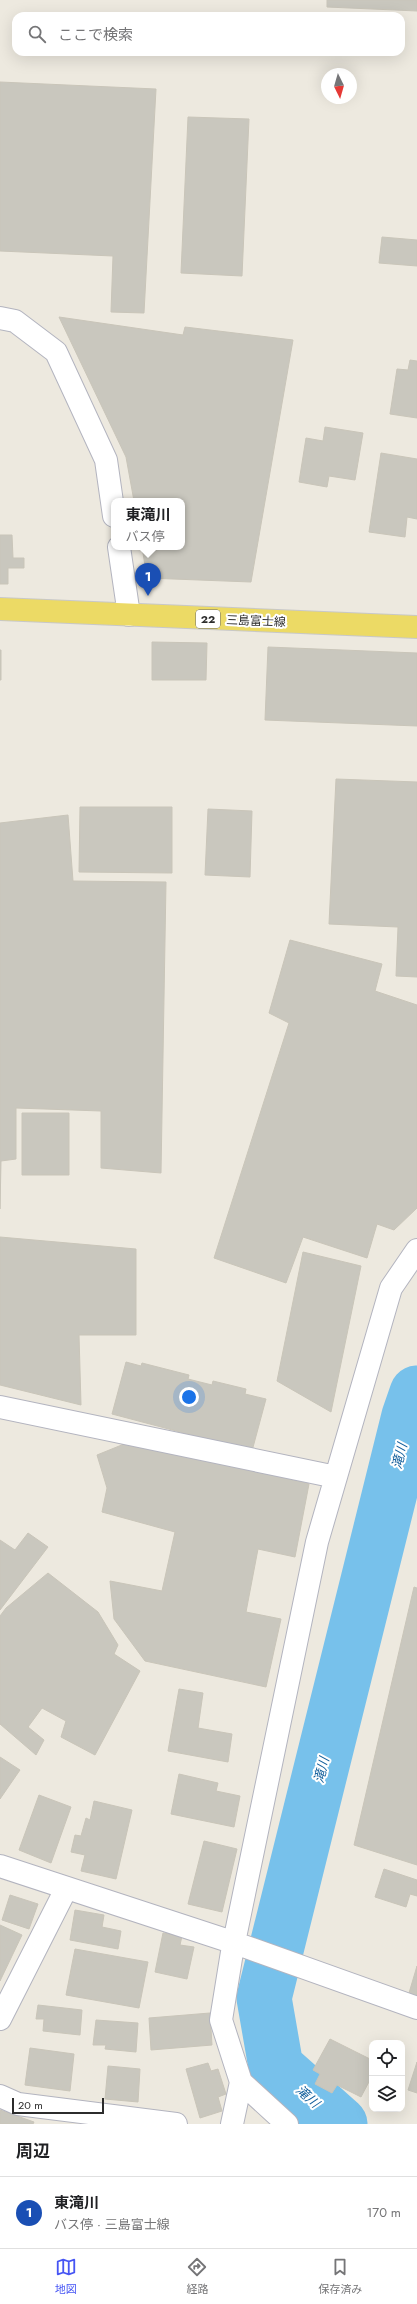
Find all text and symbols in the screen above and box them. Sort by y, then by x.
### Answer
search box [12,12,405,56]
icon: search [26,23,48,45]
text: ここで検索 [58,24,133,46]
north arrow [321,68,357,104]
popup [111,498,185,550]
text: 東滝川 [125,504,171,526]
text: バス停 [125,527,165,546]
pin: 1 [135,563,161,596]
road number: 22 [196,610,220,628]
street label: 三島富士線 [226,611,286,631]
your location [179,1387,199,1407]
water label: 滝川 [387,1439,412,1471]
water label: 滝川 [309,1753,334,1785]
map controls [369,2040,405,2112]
button: locate [369,2040,405,2076]
button: layers [369,2076,405,2112]
water label: 滝川 [292,2081,325,2113]
scale bar [12,2096,104,2115]
text: 20 m [18,2097,43,2113]
text: 周辺 [16,2139,50,2163]
text: 東滝川 [54,2192,99,2214]
text: 1 [26,2203,32,2222]
text: 170 m [366,2203,401,2222]
text: バス停 · 三島富士線 [54,2215,170,2234]
tab: 地図 [55,2256,77,2297]
tab: 経路 [186,2256,208,2297]
tab: 保存済み [318,2256,362,2297]

